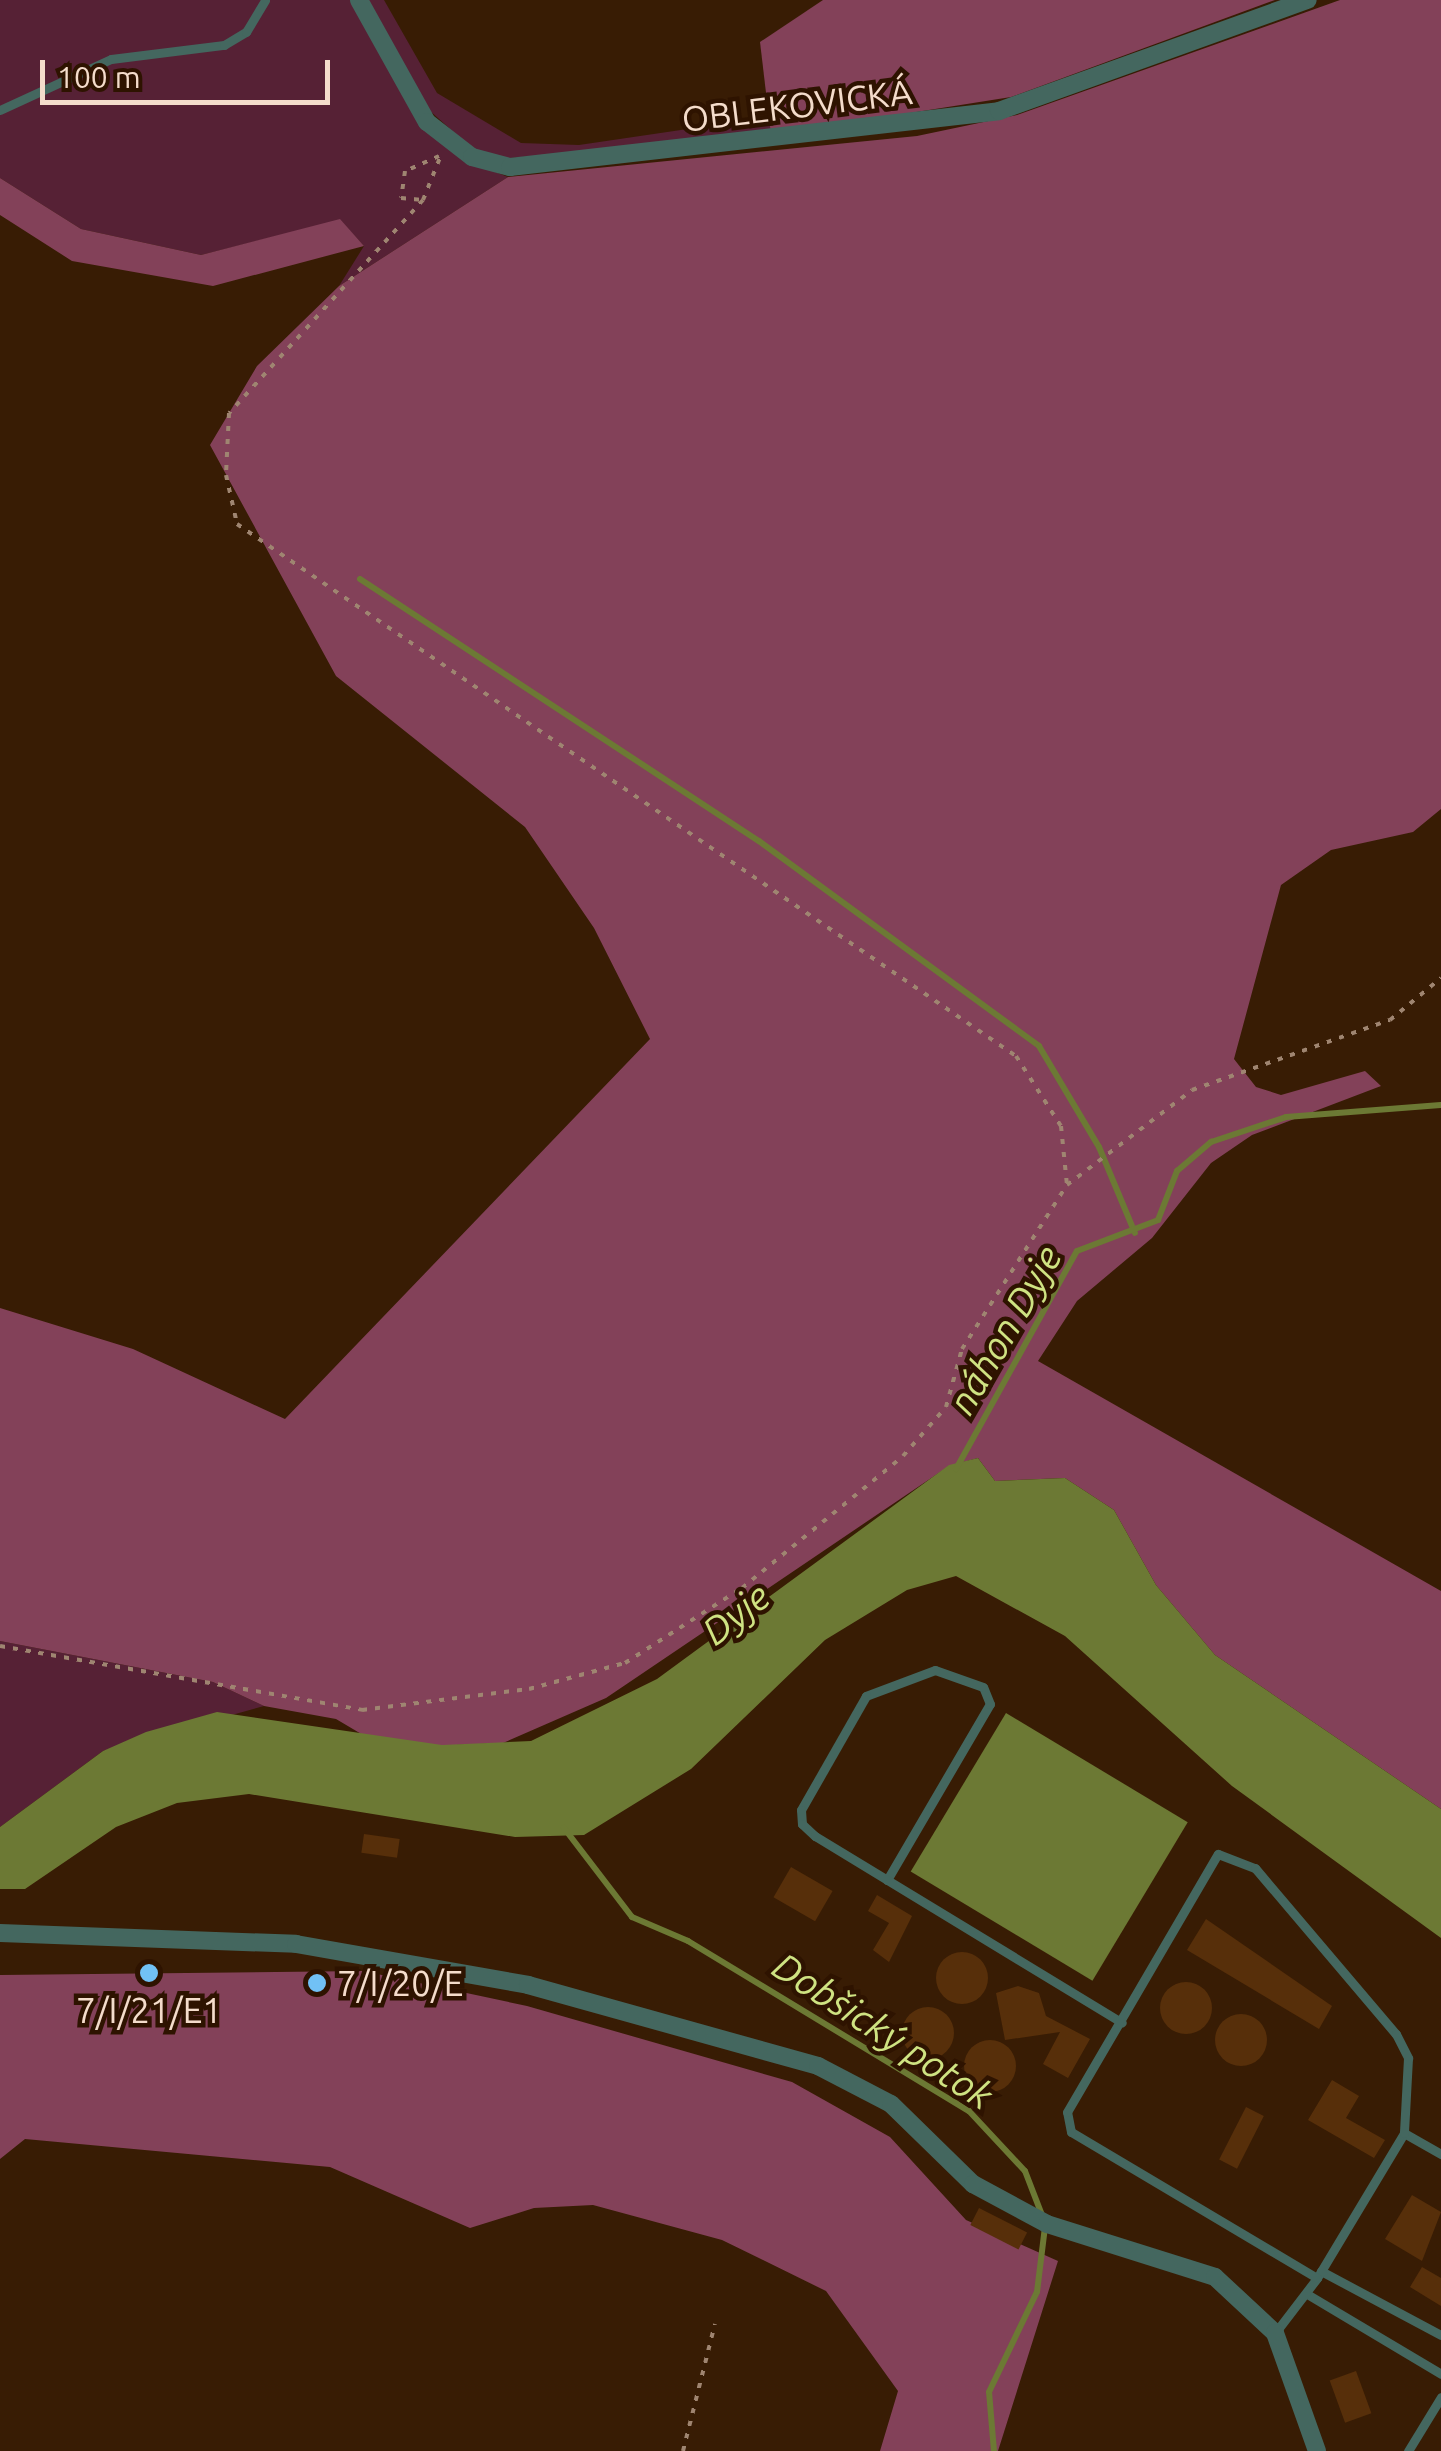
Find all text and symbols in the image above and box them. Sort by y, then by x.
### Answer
scale bar [45,40,335,102]
text: 100 m [57,60,141,94]
street label: OBLEKOVICKÁ [679,70,915,140]
water label: náhon Dyje [939,1238,1071,1422]
water label: Dyje [693,1573,779,1655]
water label: Dobšický potok [764,1943,1002,2119]
marker: 7/I/21/E1 [138,1962,160,1984]
place label: 7/I/20/E [337,1962,463,2004]
marker: 7/I/20/E [306,1972,328,1994]
place label: 7/I/21/E1 [76,1989,222,2031]

